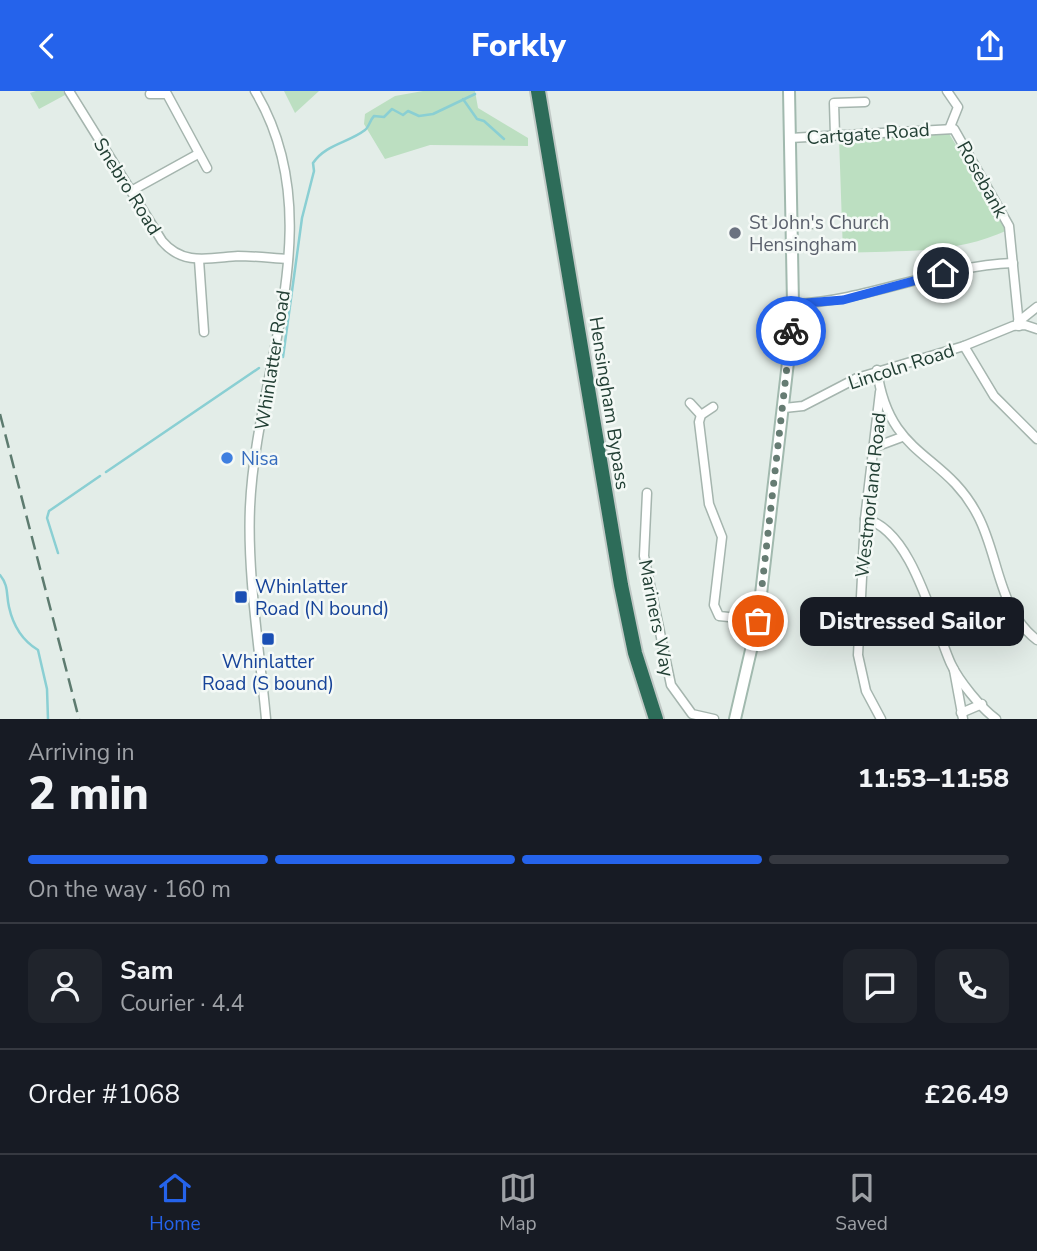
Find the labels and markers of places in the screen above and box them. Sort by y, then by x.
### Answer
place label: St John's Church Hensingham [749,210,889,258]
marker: St John's Church Hensingham [727,225,743,241]
pin [913,243,973,303]
place label: Nisa [241,446,279,472]
marker: Nisa [219,450,235,466]
place label: Whinlatter Road (N bound) [255,574,389,622]
marker: Whinlatter Road (N bound) [233,589,249,605]
pin [728,591,788,651]
callout: Distressed Sailor [800,596,1024,645]
marker: Whinlatter Road (S bound) [260,631,276,647]
place label: Whinlatter Road (S bound) [202,649,334,697]

